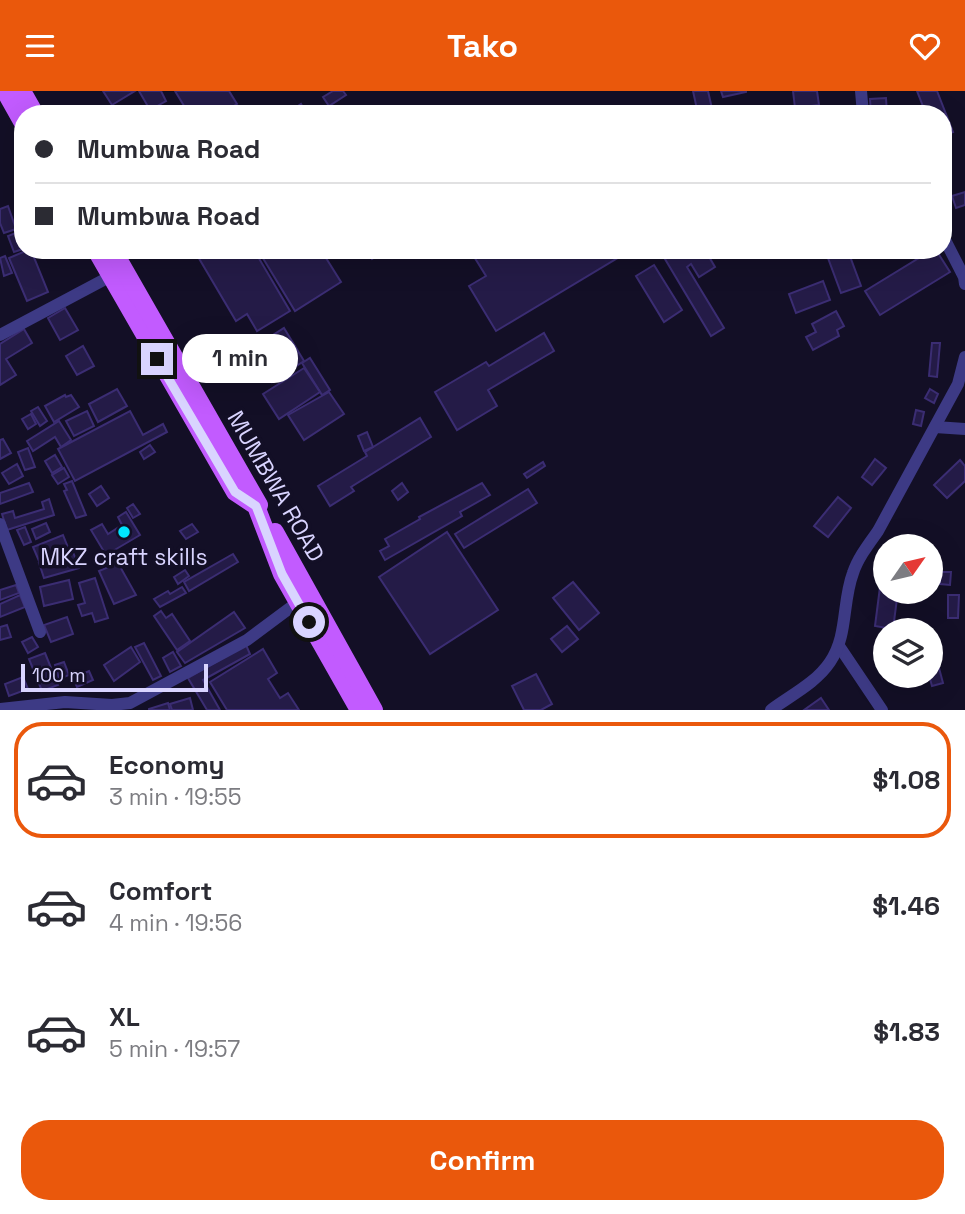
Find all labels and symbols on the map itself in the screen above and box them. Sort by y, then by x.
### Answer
callout: 1 min [182,335,297,383]
route end [141,343,173,375]
street label: MUMBWA ROAD [221,405,331,567]
marker: MKZ craft skills [116,524,132,540]
north arrow [873,534,943,604]
place label: MKZ craft skills [40,542,208,572]
route start [293,606,325,638]
scale bar [21,661,208,693]

